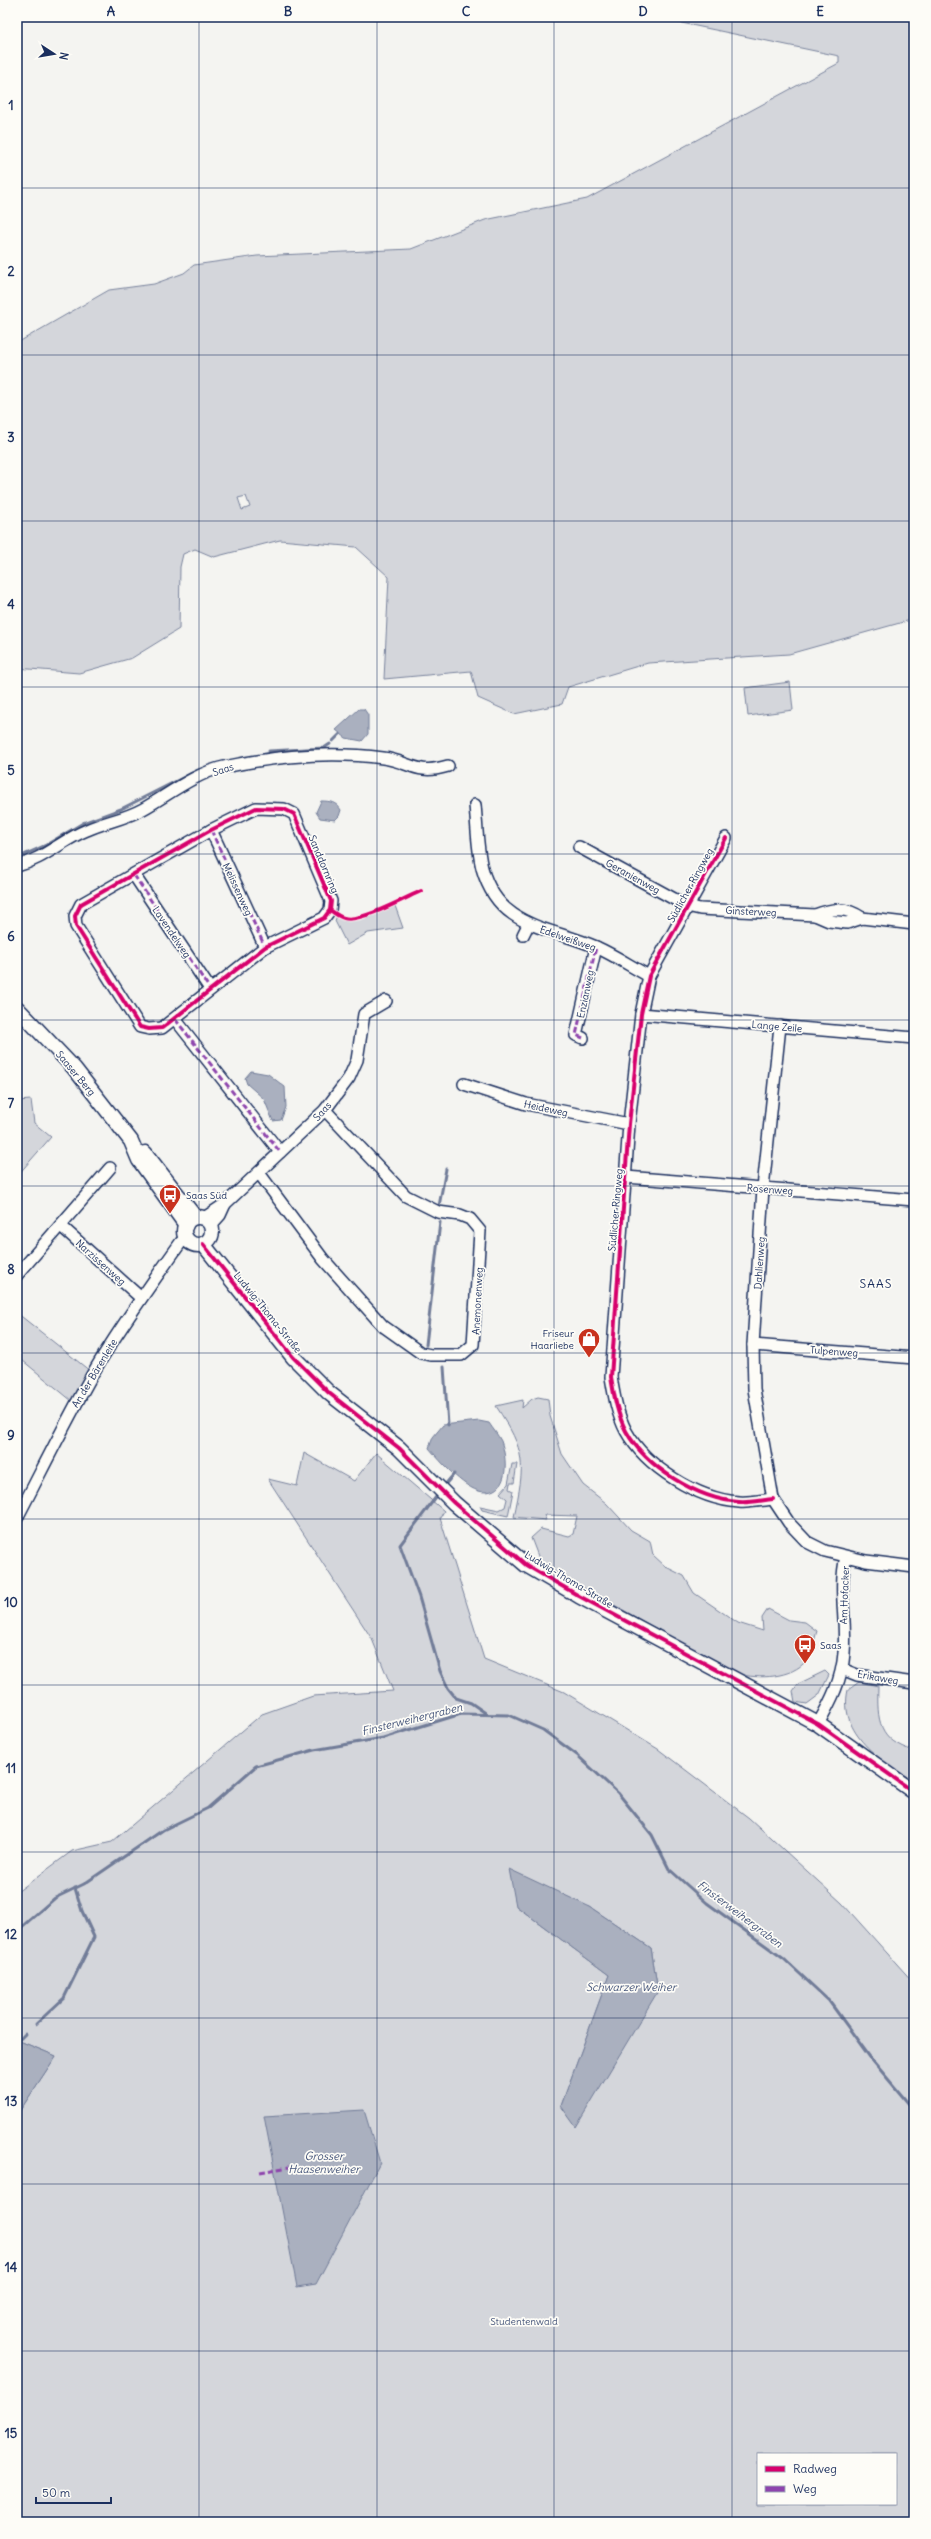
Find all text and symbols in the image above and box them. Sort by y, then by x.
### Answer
text: A [107,3,116,20]
text: B [284,3,293,20]
text: C [462,3,471,20]
text: D [638,3,648,20]
text: E [816,3,824,20]
north arrow [34,34,74,74]
text: N [56,51,71,61]
text: 1 [8,97,14,114]
text: 2 [7,263,15,280]
text: 3 [7,429,15,446]
text: 4 [7,596,15,613]
street label: Saas [211,760,236,779]
text: 5 [7,762,15,779]
street label: Sanddornring [305,833,342,895]
street label: Südlicher Ringweg [665,846,716,925]
street label: Geranienweg [603,856,662,897]
street label: Melissenweg [220,861,255,918]
street label: Lavendelweg [150,904,194,961]
street label: Ginsterweg [725,904,777,919]
street label: Edelweißweg [538,923,598,954]
text: 6 [7,928,15,945]
street label: Enzianweg [574,969,597,1019]
street label: Lange Zeile [751,1018,803,1035]
street label: Saaser Berg [53,1048,98,1099]
text: 7 [8,1095,15,1112]
street label: Heideweg [523,1097,569,1120]
street label: Saas [310,1099,335,1124]
street label: Südlicher Ringweg [605,1168,626,1252]
street label: Rosenweg [746,1181,794,1198]
bus stop icon: Saas Süd [157,1182,183,1215]
place label: Saas Süd [186,1189,227,1202]
street label: Dahlienweg [751,1236,768,1290]
street label: Narzissenweg [73,1237,128,1288]
text: 8 [7,1261,15,1278]
street label: Anemonenweg [469,1267,486,1335]
street label: Ludwig-Thoma-Straße [231,1269,304,1355]
district label: SAAS [860,1276,892,1291]
shop icon: Friseur Haarliebe [576,1326,602,1359]
place label: Friseur Haarliebe [531,1327,574,1352]
street label: An der Bärenleite [69,1336,120,1410]
street label: Tulpenweg [809,1343,858,1360]
text: 9 [7,1427,15,1444]
street label: Ludwig-Thoma-Straße [522,1548,615,1611]
street label: Am Hofacker [837,1565,852,1625]
text: 10 [4,1594,18,1611]
bus stop icon: Saas [792,1632,818,1665]
place label: Saas [820,1639,842,1652]
street label: Erikaweg [856,1667,900,1688]
water label: Finsterweihergraben [360,1700,464,1738]
text: 11 [6,1760,16,1777]
water label: Finsterweihergraben [695,1877,786,1951]
text: 12 [5,1926,17,1943]
water label: Schwarzer Weiher [586,1980,678,1994]
text: 13 [5,2093,17,2110]
water label: Grosser Haasenweiher [288,2149,361,2176]
text: 14 [5,2259,18,2276]
park label: Studentenwald [490,2315,558,2328]
text: 15 [5,2425,18,2442]
legend [757,2453,897,2505]
text: Radweg [793,2461,837,2476]
scale bar [36,2479,111,2505]
text: Weg [793,2481,817,2496]
text: 50 m [42,2485,71,2500]

